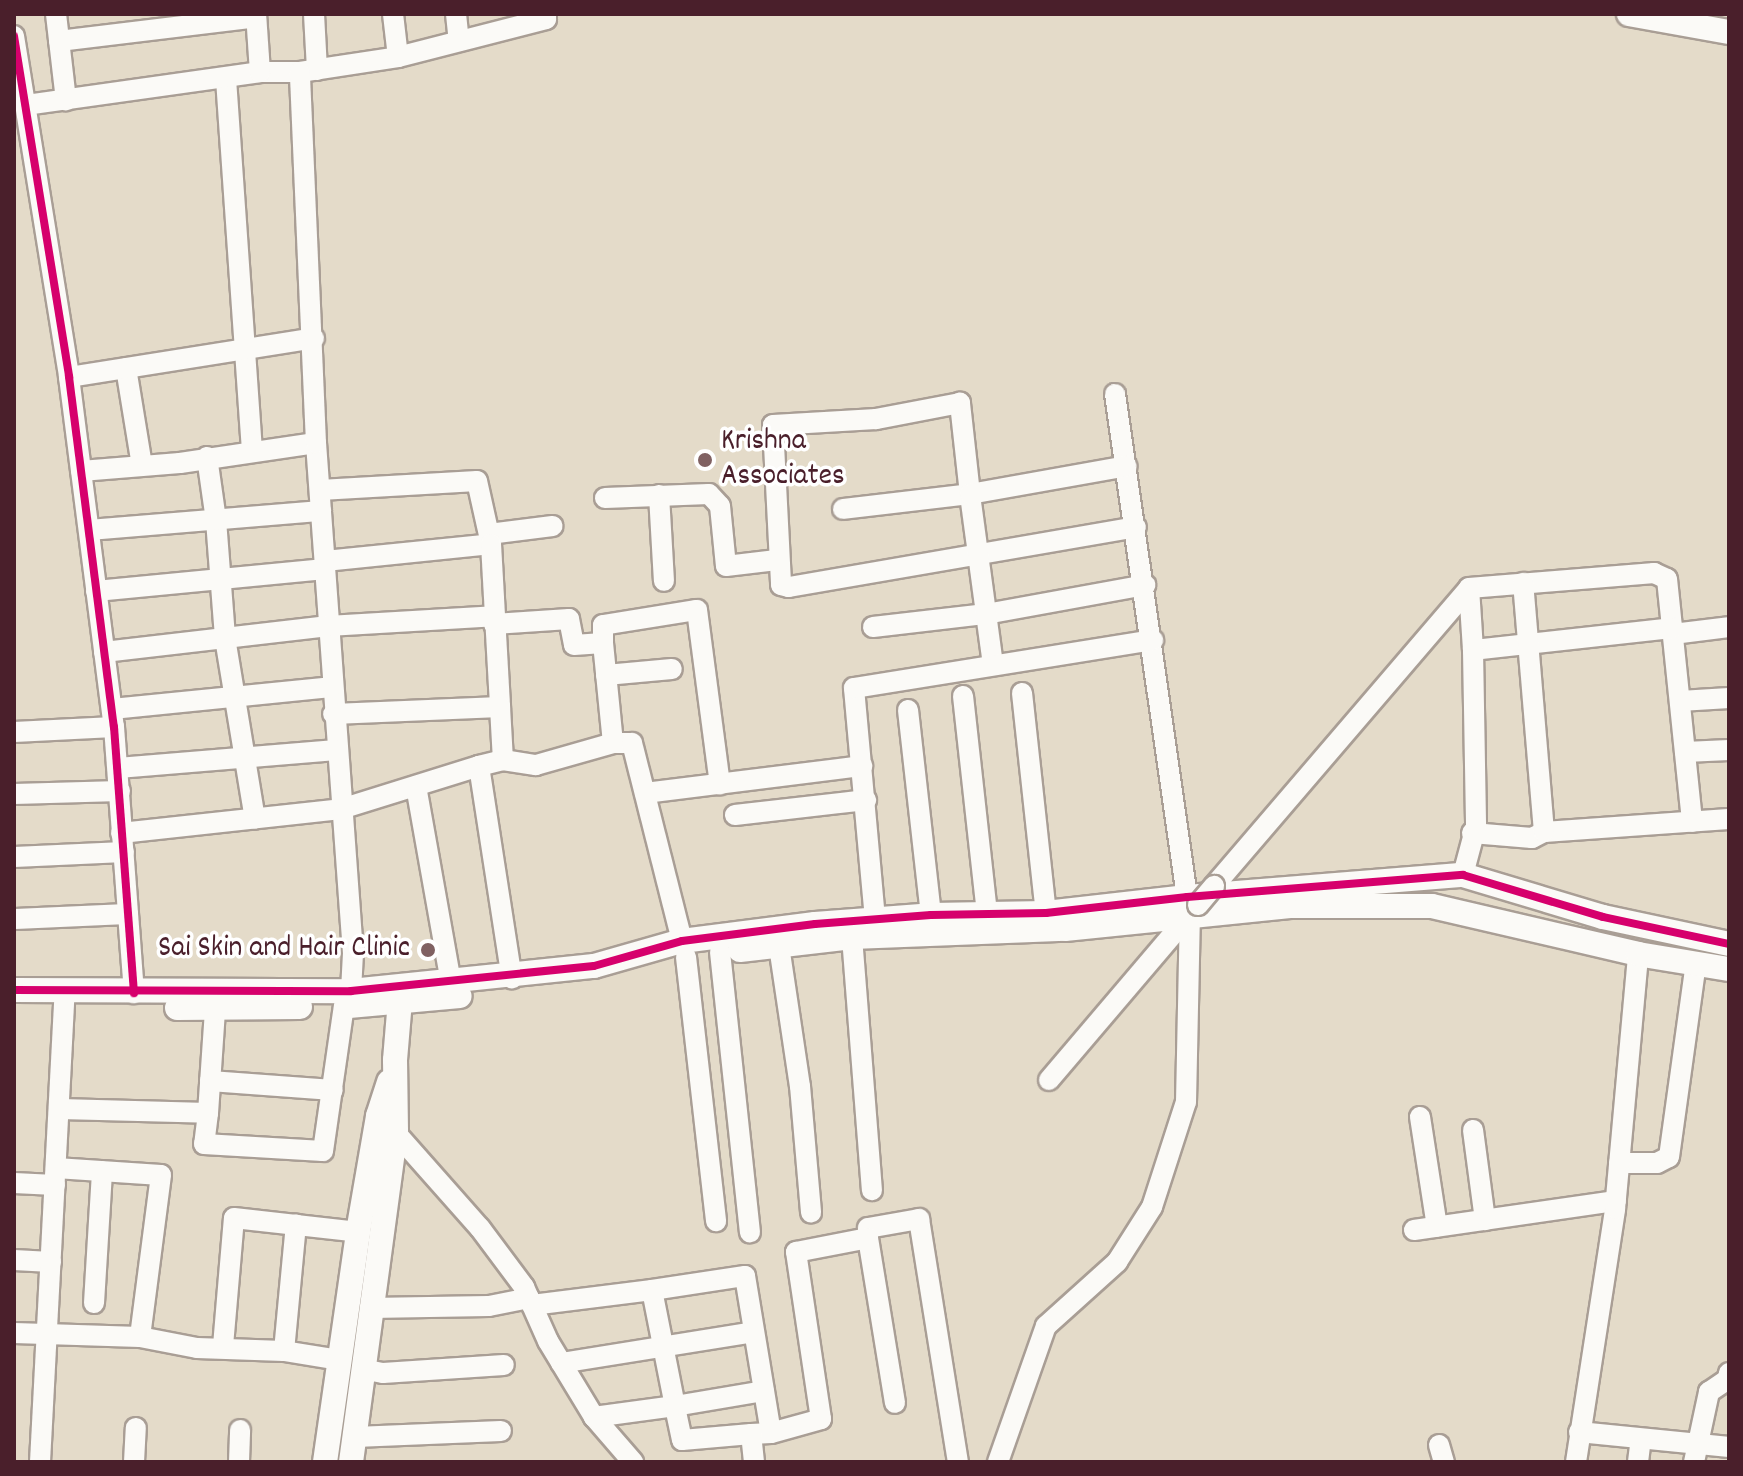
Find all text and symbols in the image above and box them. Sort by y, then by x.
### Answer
place label: Krishna Associates [721,425,845,496]
marker: Krishna Associates [696,451,714,469]
place label: Sai Skin and Hair Clinic [158,932,410,968]
marker: Sai Skin and Hair Clinic [417,939,439,961]

